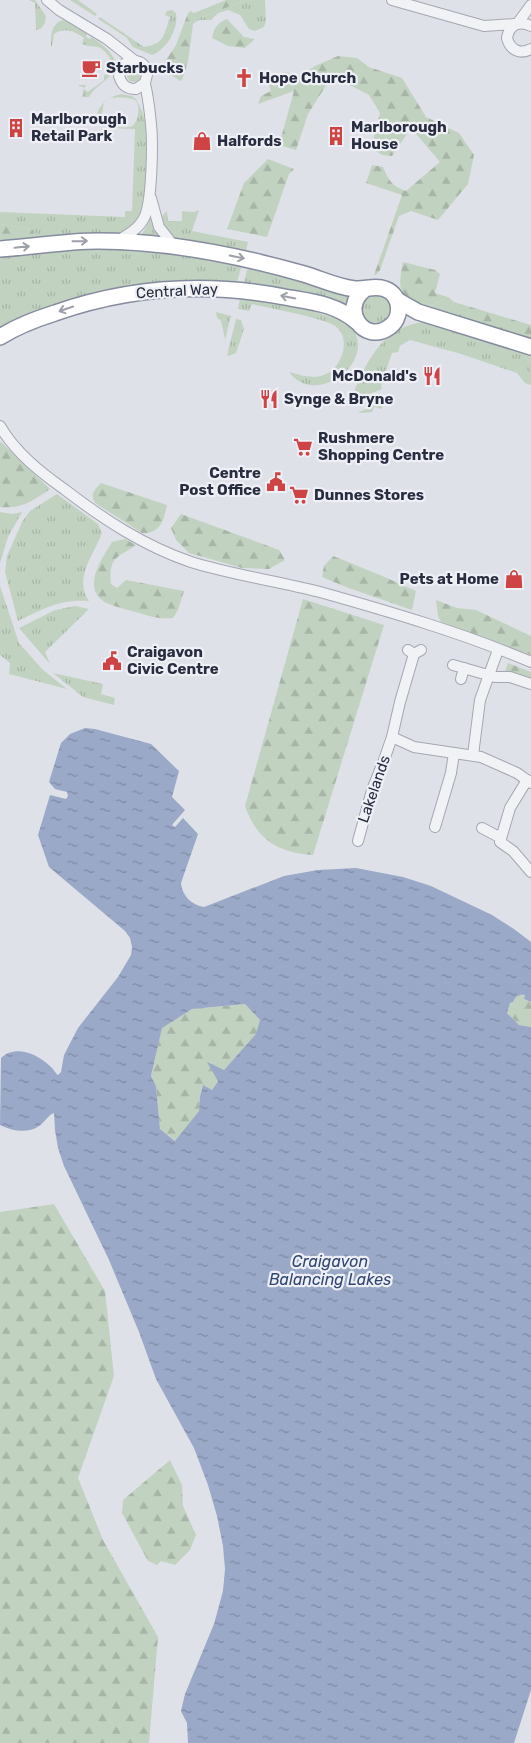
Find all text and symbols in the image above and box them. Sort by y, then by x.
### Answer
cafe icon: Starbucks [80,57,102,79]
place label: Starbucks [106,59,183,77]
church icon: Hope Church [233,67,255,89]
place label: Hope Church [259,69,356,87]
place label: Marlborough Retail Park [31,110,127,145]
building icon: Marlborough Retail Park [5,117,27,139]
place label: Marlborough House [351,118,447,153]
building icon: Marlborough House [325,125,347,147]
shop icon: Halfords [191,130,213,152]
place label: Halfords [217,132,282,150]
one-way arrow [72,236,88,246]
one-way arrow [14,242,30,252]
one-way arrow [228,252,244,262]
street label: Central Way [135,280,219,302]
one-way arrow [280,292,296,302]
one-way arrow [59,305,74,314]
restaurant icon: McDonald's [421,365,443,387]
place label: McDonald's [332,367,417,385]
restaurant icon: Synge & Bryne [258,388,280,410]
place label: Synge & Bryne [284,390,393,408]
place label: Rushmere Shopping Centre [318,429,444,464]
supermarket icon: Rushmere Shopping Centre [292,436,314,458]
place label: Centre Post Office [179,464,261,499]
public building icon: Centre Post Office [265,471,287,493]
supermarket icon: Dunnes Stores [288,484,310,506]
place label: Dunnes Stores [314,486,424,504]
shop icon: Pets at Home [503,568,525,590]
place label: Pets at Home [400,570,499,588]
place label: Craigavon Civic Centre [127,643,219,678]
public building icon: Craigavon Civic Centre [101,650,123,672]
street label: Lakelands [354,753,394,825]
water label: Craigavon Balancing Lakes [269,1252,391,1289]

